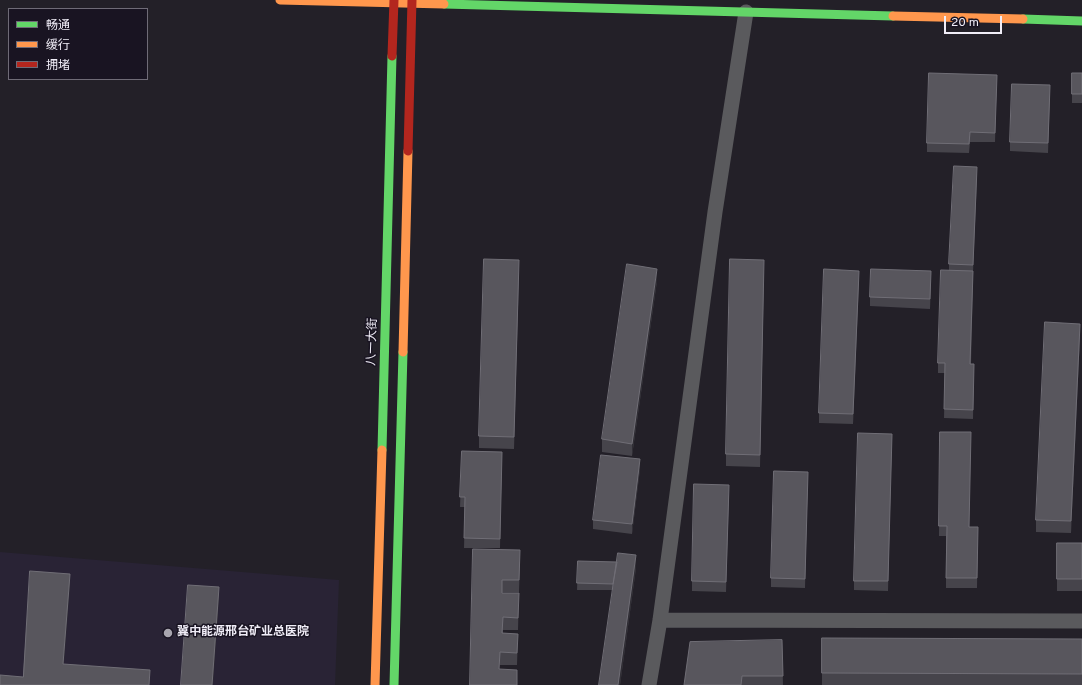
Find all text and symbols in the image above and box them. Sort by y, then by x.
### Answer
legend [8,8,148,80]
scale bar [946,8,1004,34]
text: 20 m [951,15,979,31]
text: 畅通 [46,18,70,34]
text: 缓行 [46,38,70,54]
text: 拥堵 [46,58,70,74]
street label: 八一大街 [365,318,381,366]
place label: 冀中能源邢台矿业总医院 [177,626,309,640]
marker: 冀中能源邢台矿业总医院 [162,627,174,639]

